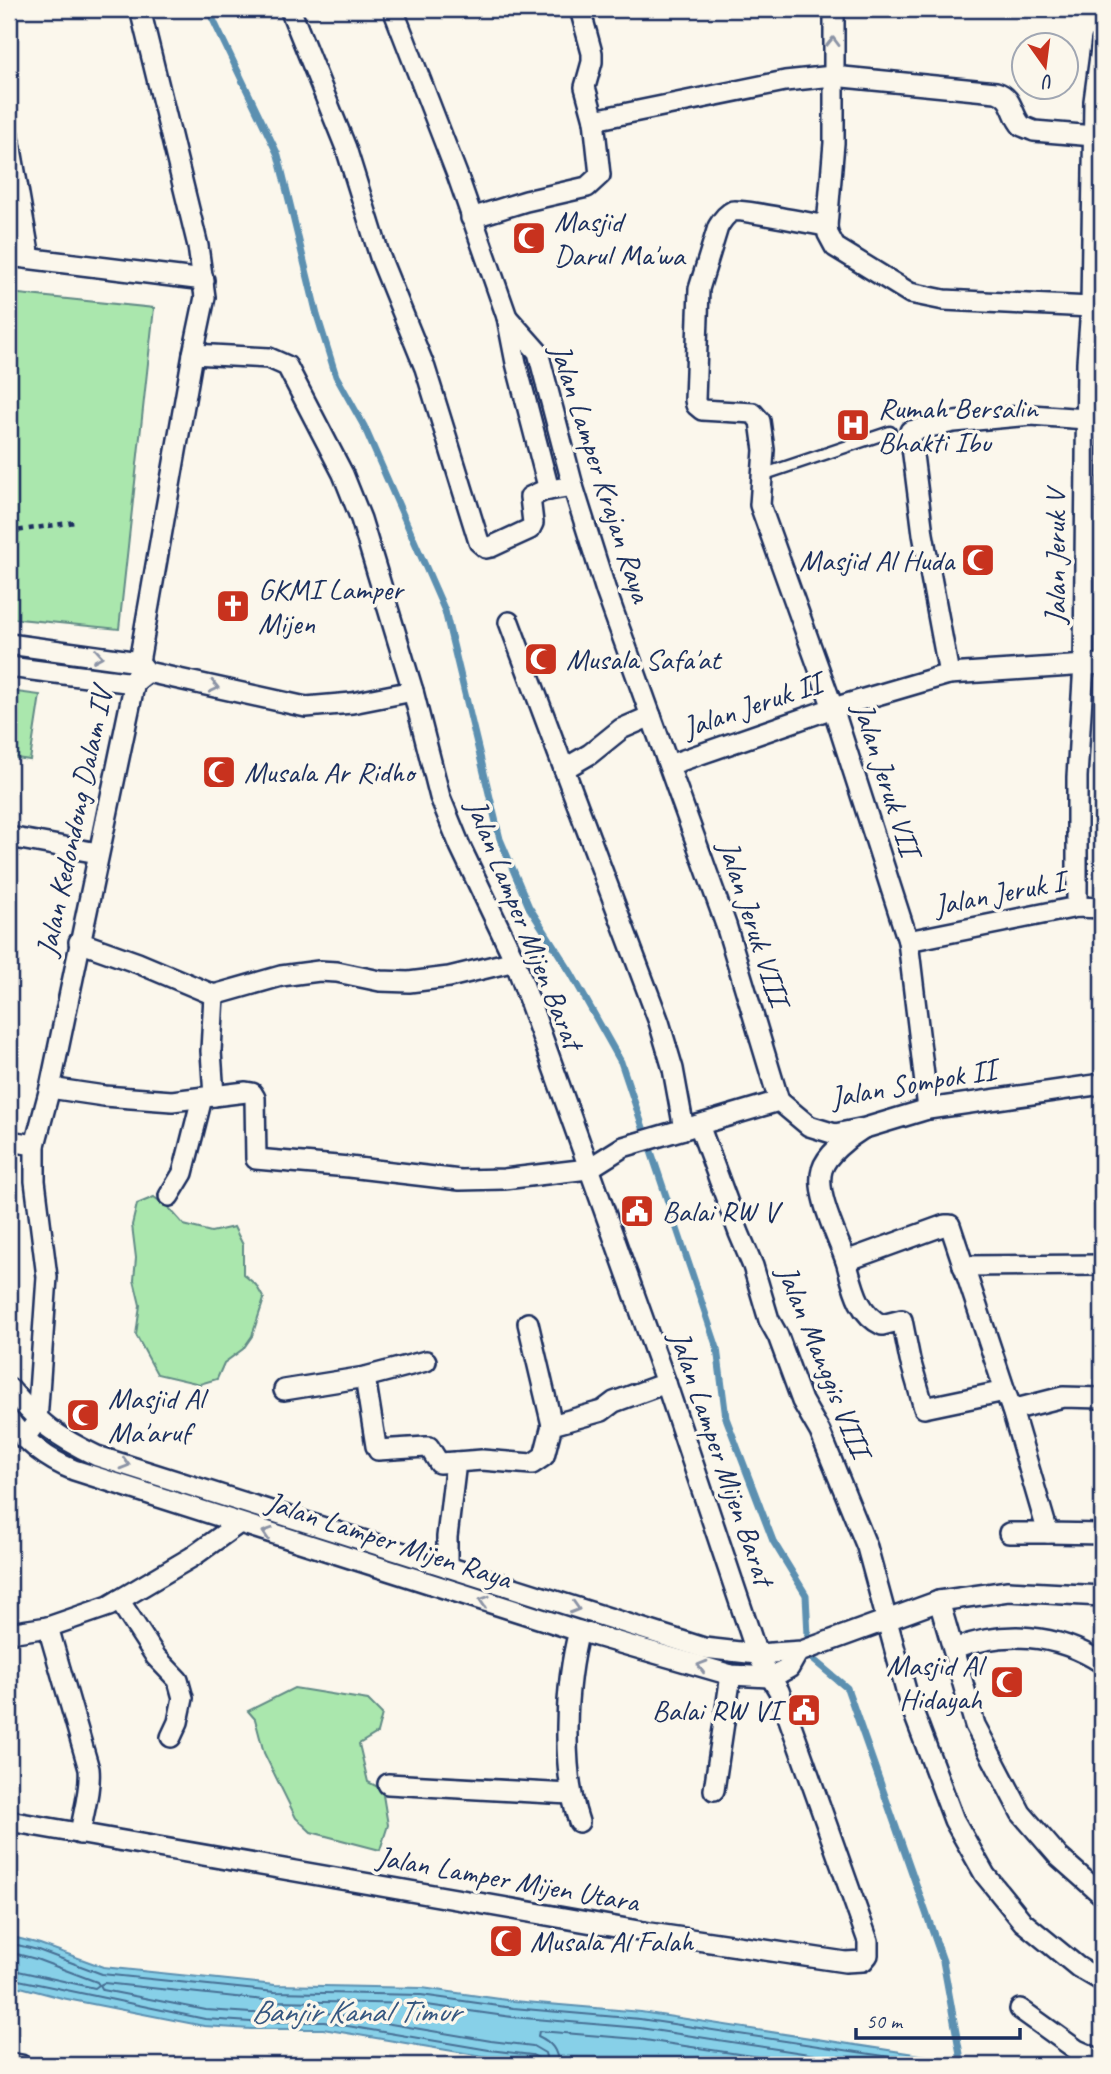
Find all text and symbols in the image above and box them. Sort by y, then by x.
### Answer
north arrow [1010,32,1080,102]
one-way arrow [825,36,841,47]
text: U [1038,69,1056,95]
place label: Masjid Darul Ma'wa [554,202,687,274]
mosque icon: Masjid Darul Ma'wa [510,219,548,257]
street label: Jalan Lamper Krajan Raya [541,337,661,609]
place label: Rumah Bersalin Bhakti Ibu [878,389,1039,461]
hospital icon: Rumah Bersalin Bhakti Ibu [834,406,872,444]
street label: Jalan Jeruk V [1036,485,1074,626]
place label: Masjid Al Huda [799,541,956,579]
mosque icon: Masjid Al Huda [959,541,997,579]
place label: GKMI Lamper Mijen [258,570,405,642]
church icon: GKMI Lamper Mijen [214,587,252,625]
mosque icon: Musala Safa'at [522,640,560,678]
place label: Musala Safa'at [566,640,723,678]
one-way arrow [92,648,104,663]
street label: Jalan Jeruk II [676,662,832,747]
one-way arrow [208,678,220,693]
street label: Jalan Kedondong Dalam IV [27,680,122,961]
street label: Jalan Jeruk VII [844,696,931,866]
mosque icon: Musala Ar Ridho [200,753,238,791]
place label: Musala Ar Ridho [244,753,418,791]
street label: Jalan Lamper Mijen Barat [457,792,594,1058]
street label: Jalan Jeruk VIII [709,834,800,1016]
street label: Jalan Jeruk I [929,860,1074,925]
street label: Jalan Sompok II [826,1049,1004,1117]
public building icon: Balai RW V [618,1192,656,1230]
place label: Balai RW V [662,1192,783,1230]
street label: Jalan Manggis VIII [768,1258,882,1468]
street label: Jalan Lamper Mijen Barat [660,1324,785,1594]
place label: Masjid Al Ma'aruf [108,1379,209,1451]
mosque icon: Masjid Al Ma'aruf [64,1396,102,1434]
one-way arrow [119,1456,131,1470]
street label: Jalan Lamper Mijen Raya [260,1482,518,1598]
one-way arrow [261,1526,273,1541]
one-way arrow [478,1595,490,1610]
one-way arrow [569,1599,581,1614]
place label: Masjid Al Hidayah [886,1646,987,1718]
one-way arrow [696,1660,708,1675]
mosque icon: Masjid Al Hidayah [988,1663,1026,1701]
place label: Balai RW VI [652,1691,787,1729]
public building icon: Balai RW VI [785,1691,823,1729]
street label: Jalan Lamper Mijen Utara [372,1837,644,1921]
mosque icon: Musala Al Falah [487,1922,525,1960]
place label: Musala Al Falah [530,1922,695,1960]
water label: Banjir Kanal Timur [251,1991,464,2032]
scale bar [856,1997,1020,2041]
text: 50 m [866,2008,904,2034]

